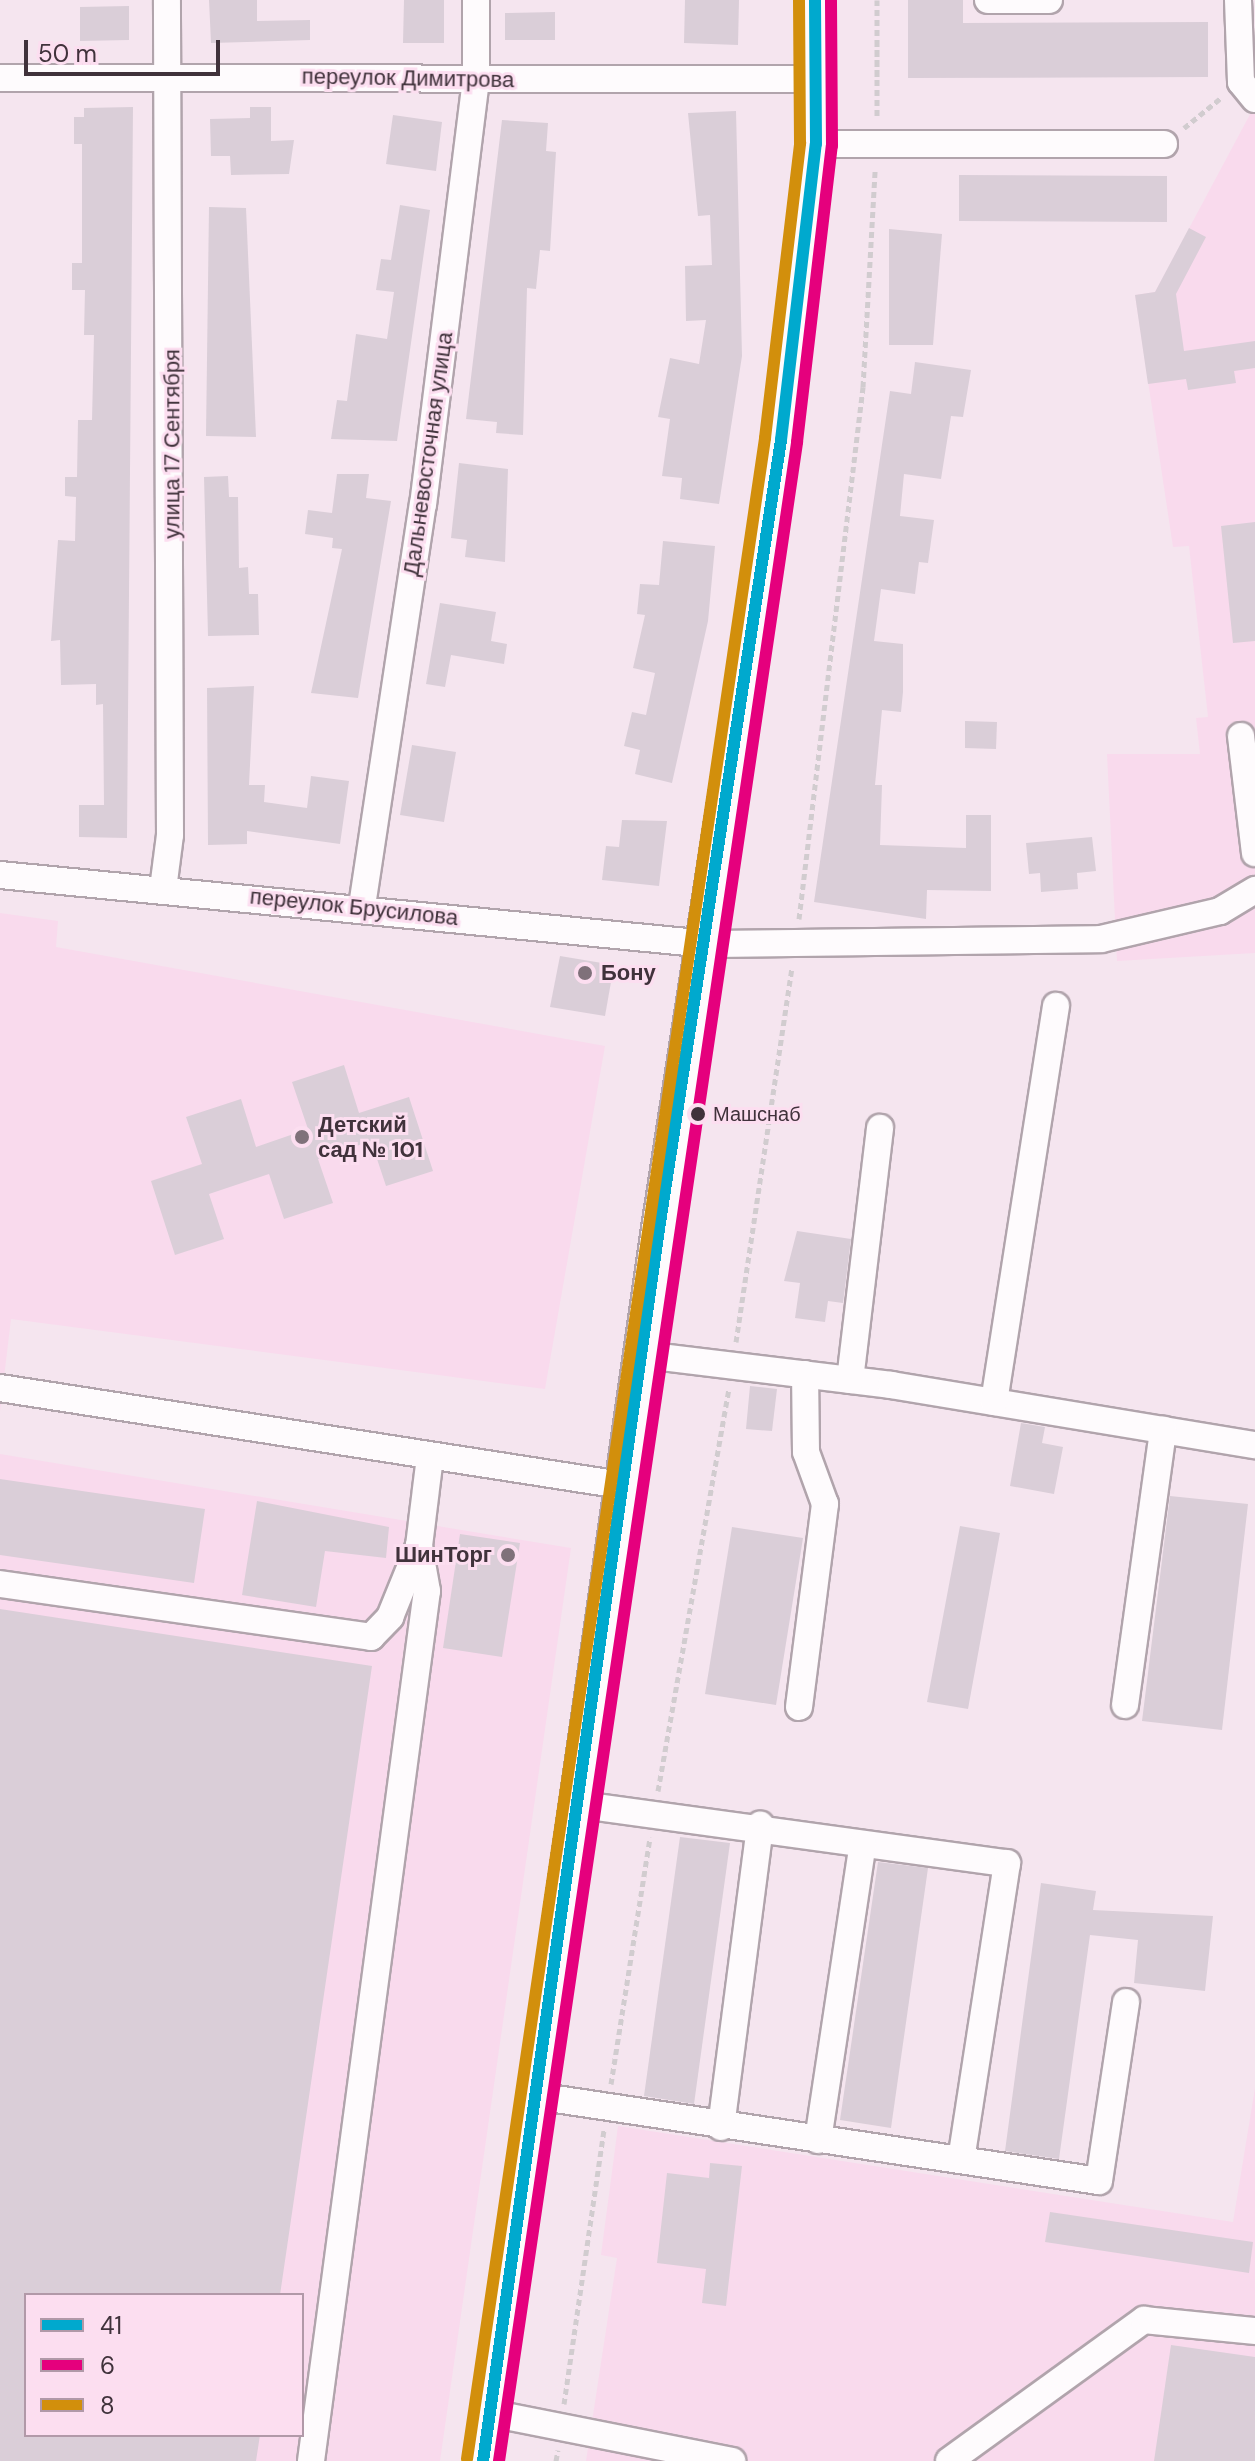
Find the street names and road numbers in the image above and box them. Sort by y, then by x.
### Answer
street label: переулок Димитрова [302,63,514,93]
street label: Дальневосточная улица [398,330,458,578]
street label: улица 17 Сентября [159,349,185,539]
street label: переулок Брусилова [249,883,459,931]

